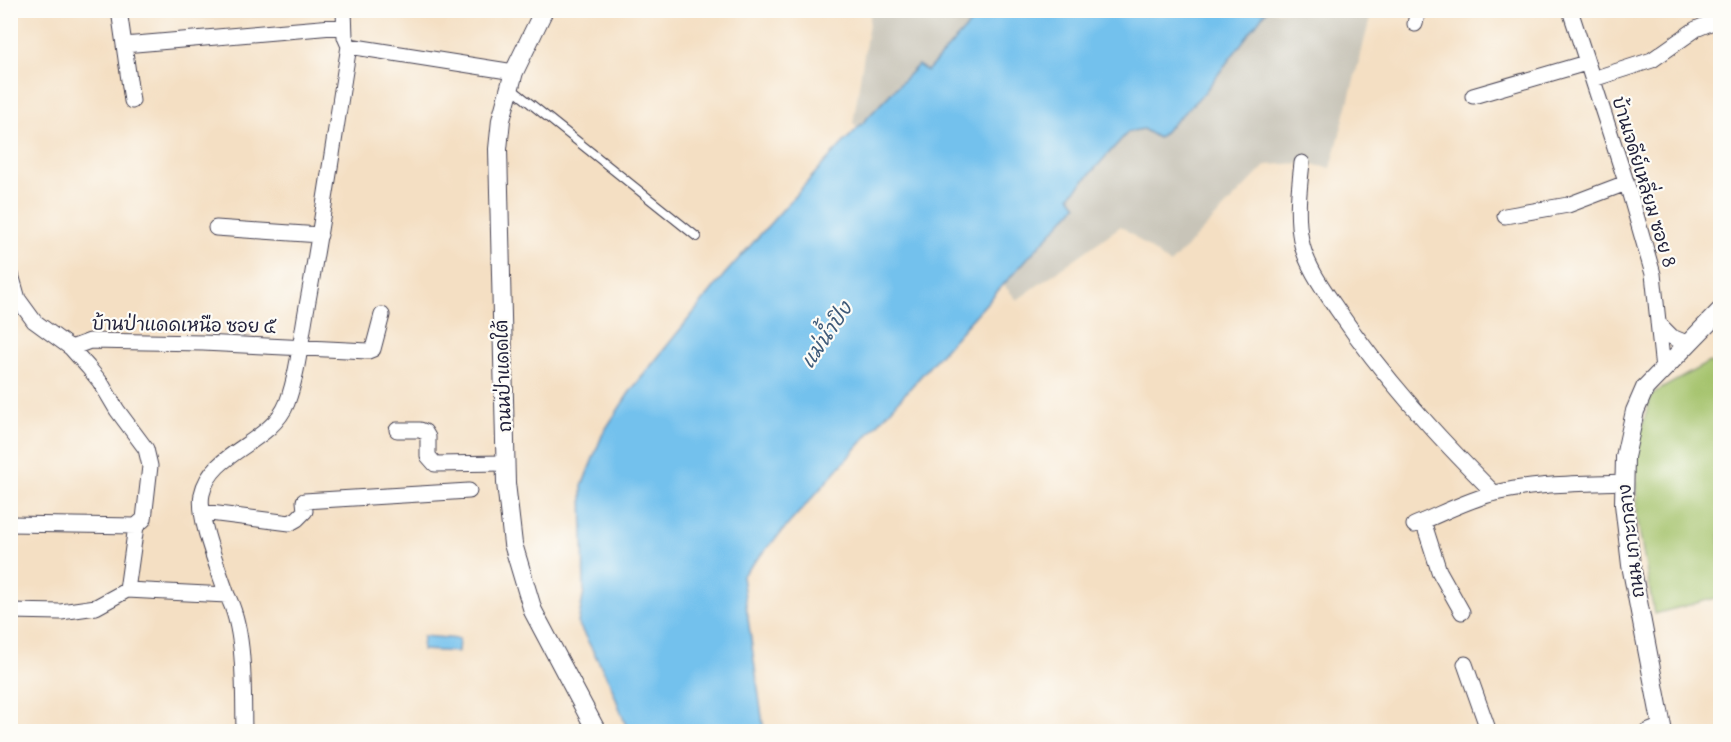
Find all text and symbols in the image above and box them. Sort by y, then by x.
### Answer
street label: บ้านเจดีย์เหลี่ยม ซอย 8 [1608,92,1687,270]
water label: แม่น้ำปิง [790,293,858,373]
street label: บ้านป่าแดดเหนือ ซอย ๕ [92,311,277,338]
street label: ถนนป่าแดดใต้ [488,319,516,433]
street label: ถนน เกาะกลาง [1612,483,1649,599]

